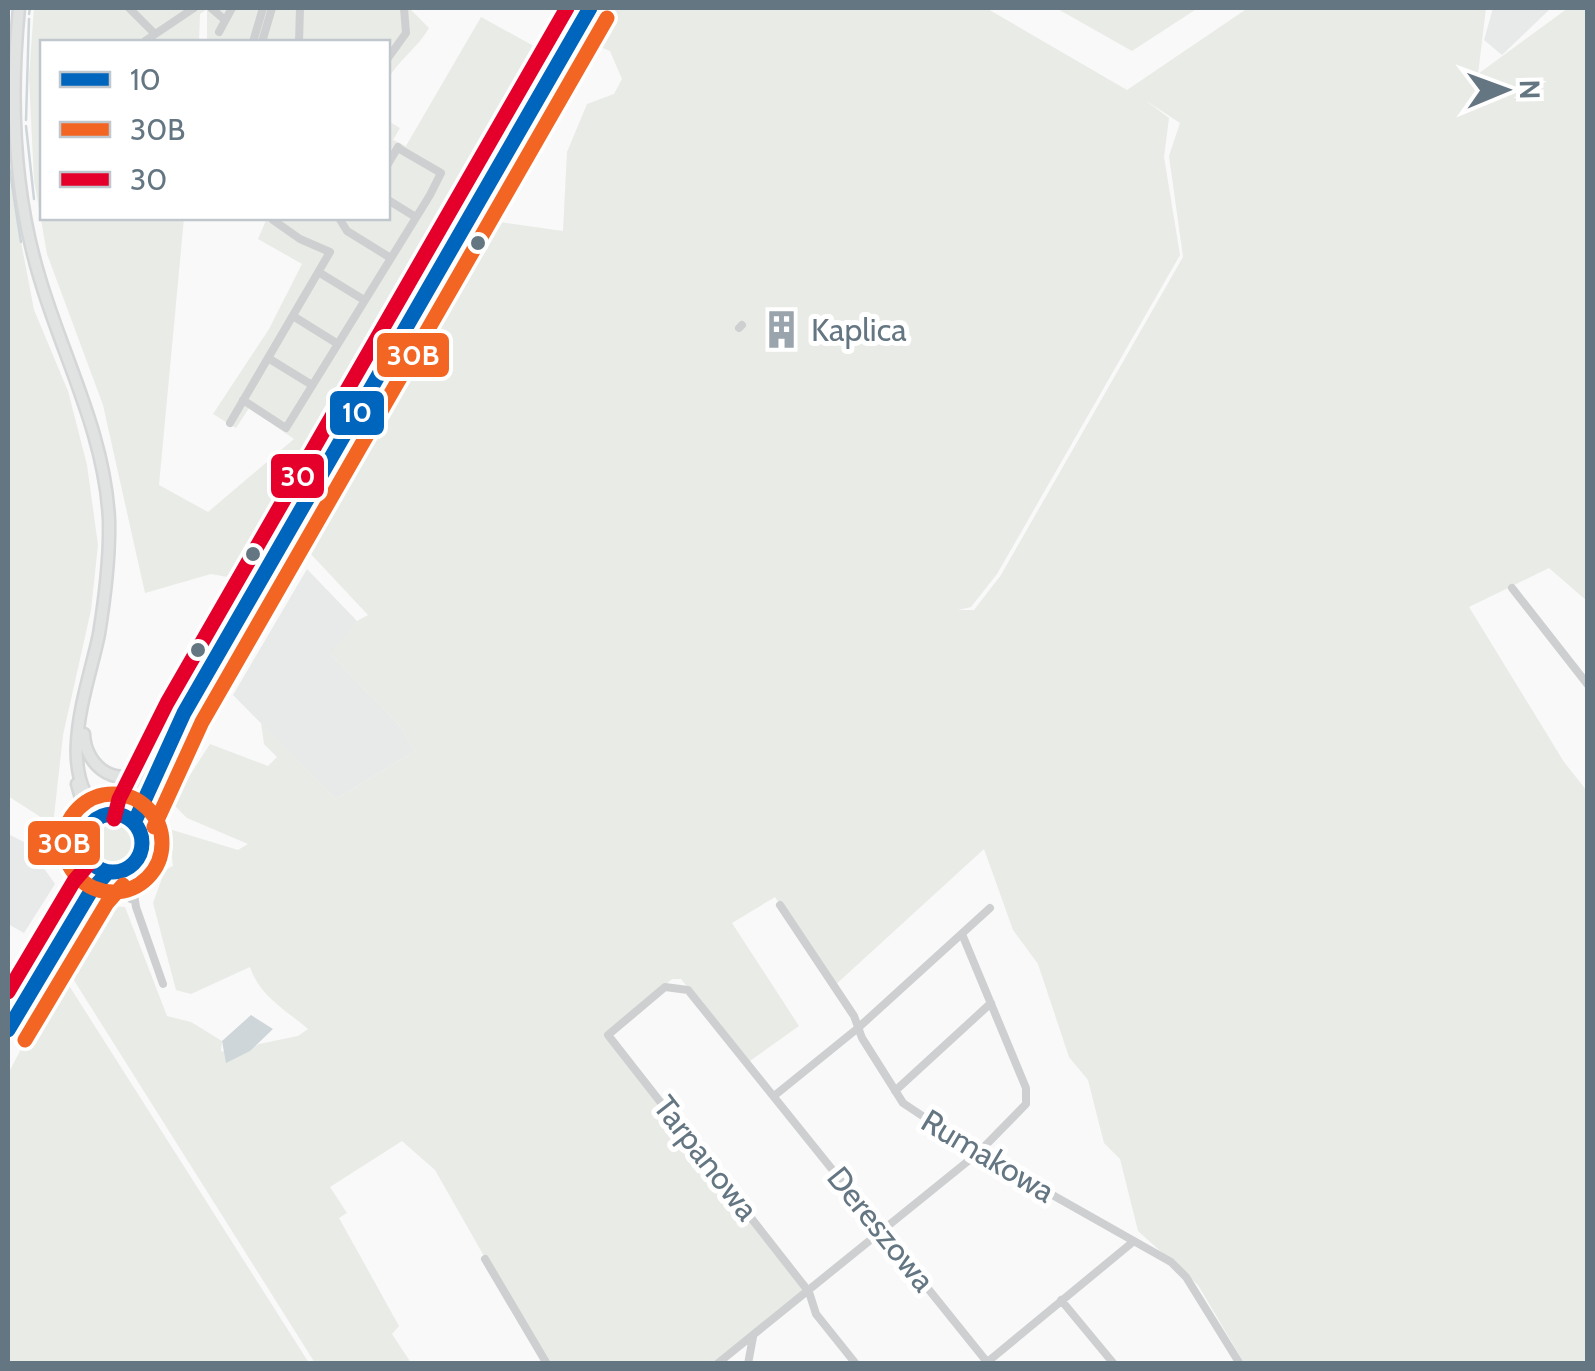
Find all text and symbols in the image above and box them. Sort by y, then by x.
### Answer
legend [40,40,390,220]
north arrow [1455,40,1555,140]
text: 10 [130,61,161,98]
text: N [1513,79,1547,100]
text: 30B [130,111,185,148]
text: 30 [130,161,167,198]
unlabelled marker [468,233,488,253]
building icon: Kaplica [760,309,802,351]
place label: Kaplica [811,310,907,349]
line badge: 30B [375,331,451,379]
text: 30B [387,338,439,372]
line badge: 10 [328,389,386,437]
text: 10 [342,395,372,429]
line badge: 30 [269,452,326,500]
text: 30 [281,459,315,493]
unlabelled marker [243,544,263,564]
unlabelled marker [188,640,208,660]
line badge: 30B [26,819,102,867]
text: 30B [38,826,90,860]
street label: Tarpanowa [646,1088,768,1228]
street label: Rumakowa [915,1101,1063,1211]
street label: Dereszowa [819,1158,944,1299]

